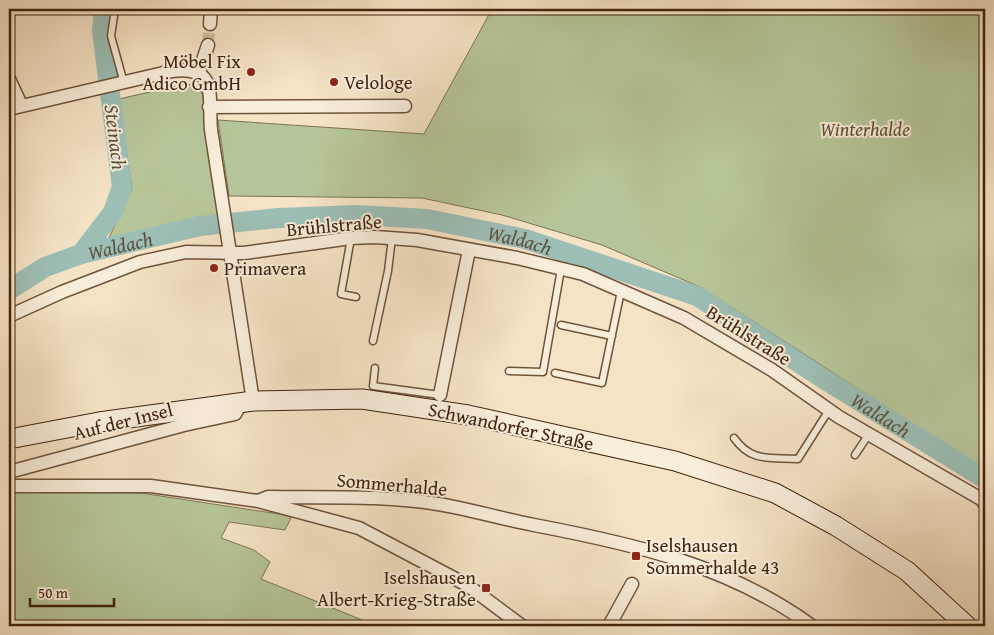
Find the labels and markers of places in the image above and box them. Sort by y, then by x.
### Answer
place label: Möbel Fix Adico GmbH [143,47,241,97]
marker: Möbel Fix Adico GmbH [245,66,257,78]
place label: Velologe [344,68,413,96]
marker: Velologe [328,76,340,88]
place label: Primavera [224,254,306,282]
marker: Primavera [208,262,220,274]
place label: Iselshausen Sommerhalde 43 [646,531,779,581]
marker: Iselshausen Sommerhalde 43 [630,550,642,562]
place label: Iselshausen Albert-Krieg-Straße [317,563,476,613]
marker: Iselshausen Albert-Krieg-Straße [480,582,492,594]

